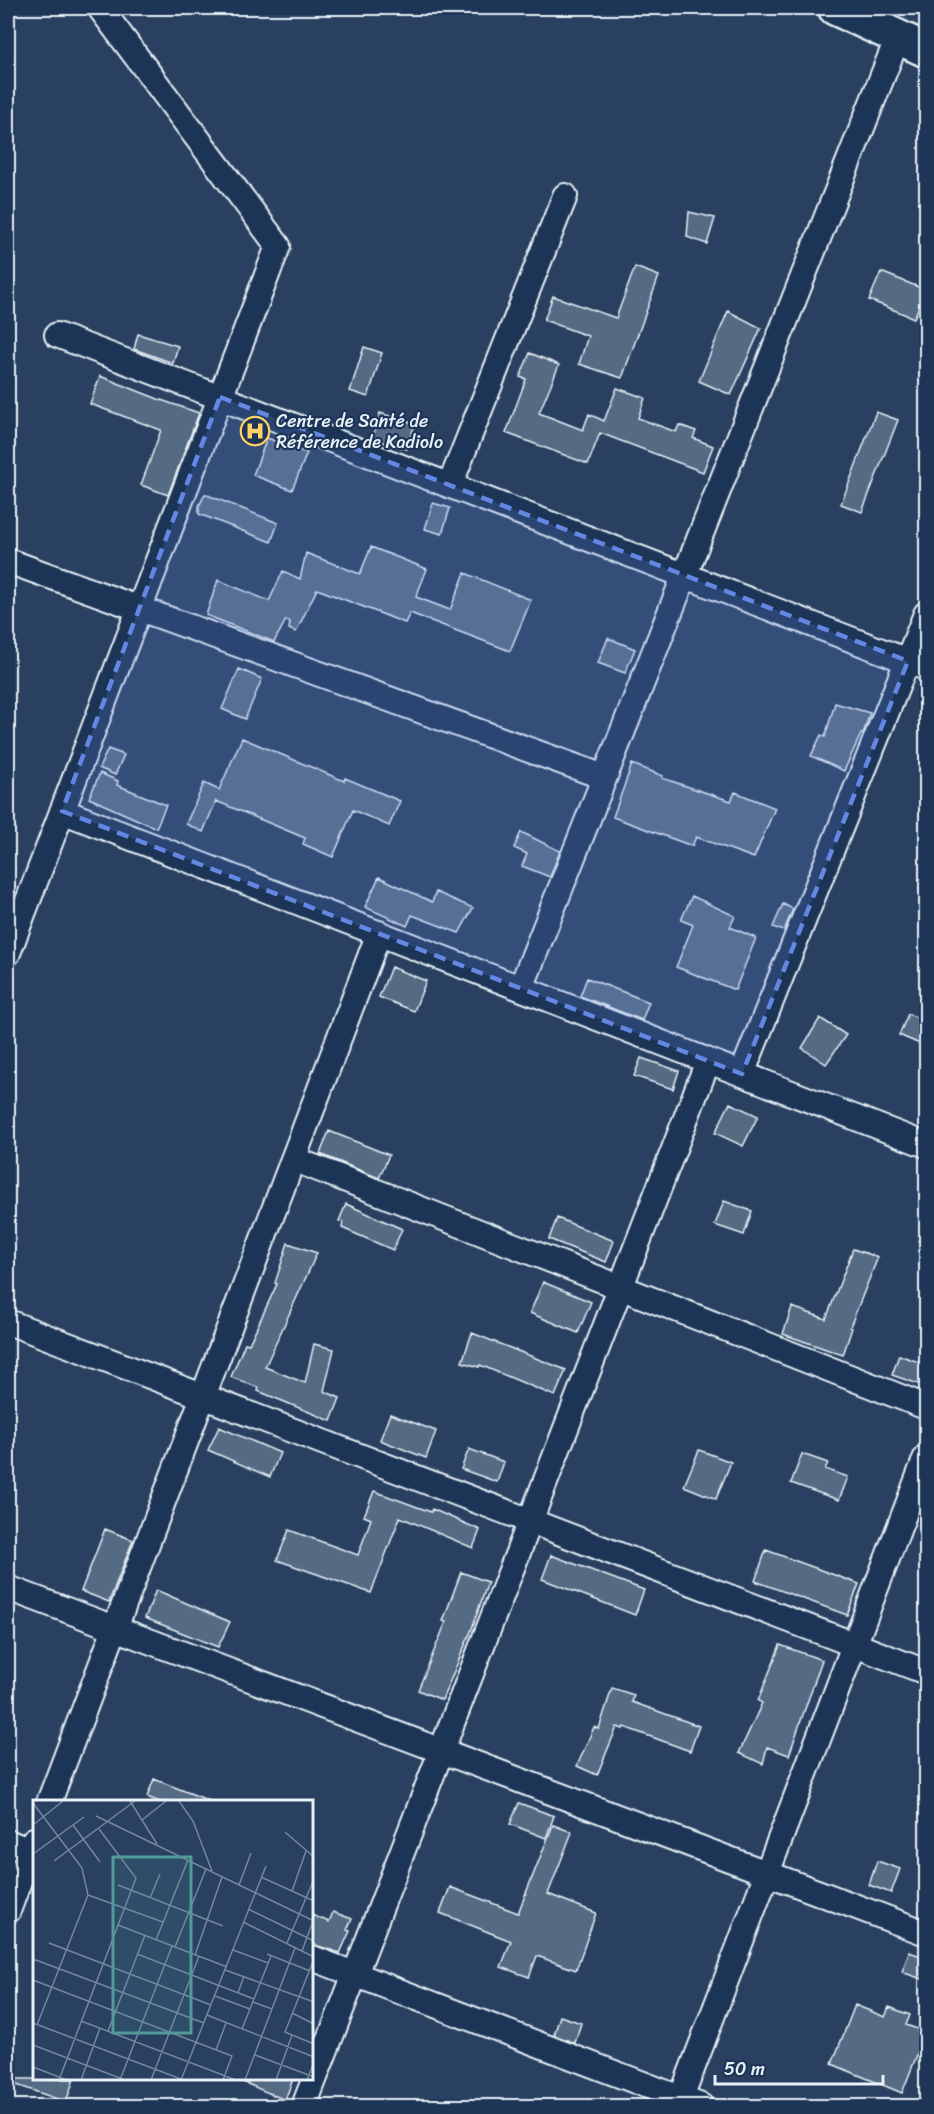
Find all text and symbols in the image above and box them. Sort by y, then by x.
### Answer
place label: Centre de Santé de Référence de Kadiolo [276,405,443,458]
hospital icon: Centre de Santé de Référence de Kadiolo [239,415,271,447]
inset map [33,1800,314,2081]
scale bar [715,2048,883,2086]
text: 50 m [724,2053,765,2085]

